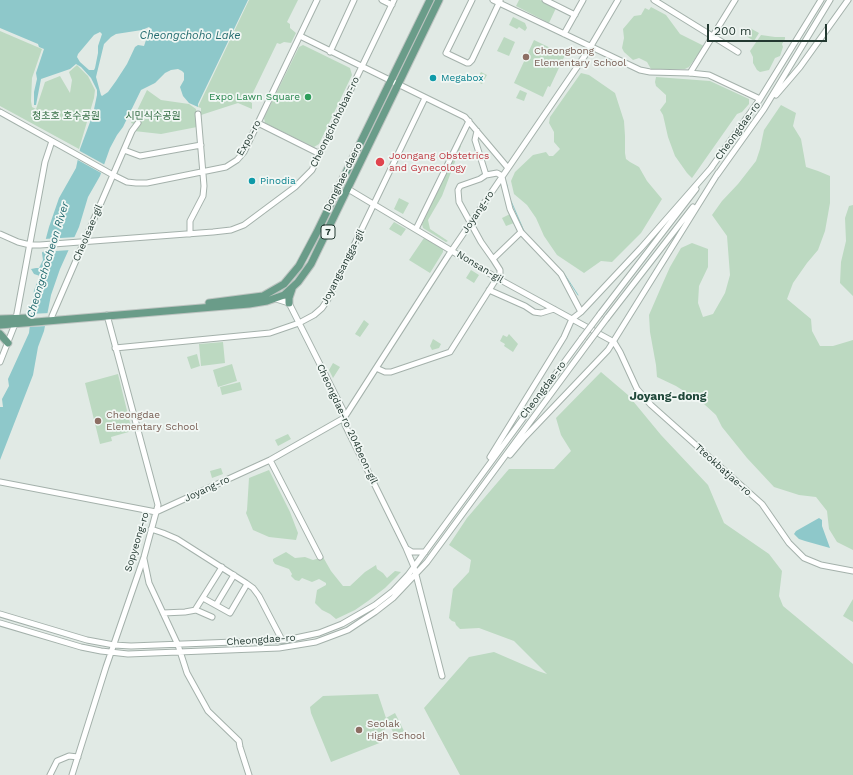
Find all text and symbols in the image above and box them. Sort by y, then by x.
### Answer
scale bar [709,16,829,42]
text: 200 m [714,24,751,38]
water label: Cheongchoho Lake [140,29,240,43]
place label: Cheongbong Elementary School [534,45,626,68]
marker: Cheongbong Elementary School [521,52,531,62]
place label: Megabox [441,72,484,84]
marker: Megabox [428,73,438,83]
street label: Cheongchohoban-ro [308,75,362,169]
place label: Expo Lawn Square [209,91,300,103]
marker: Expo Lawn Square [303,92,313,102]
street label: Cheongdae-ro [713,100,763,162]
park label: 청초호 호수공원 [32,110,100,122]
park label: 시민식수공원 [125,110,181,122]
street label: Expo-ro [234,118,264,158]
street label: Donghae-daero [321,141,365,213]
place label: Joongang Obstetrics and Gynecology [389,150,489,174]
marker: Joongang Obstetrics and Gynecology [374,156,386,168]
place label: Pinodia [260,175,296,187]
marker: Pinodia [247,176,257,186]
street label: Joyang-ro [459,188,497,236]
water label: Cheongchocheon River [24,200,72,320]
street label: Cheolsae-gil [71,203,105,263]
road number: 7 [321,225,335,239]
street label: Joyangsangga-gil [319,227,367,307]
street label: Nonsan-gil [454,248,506,286]
street label: Cheongdae-ro [517,359,569,421]
street label: Cheongdae-ro 204beon-gil [314,362,380,486]
district label: Joyang-dong [629,389,707,403]
place label: Cheongdae Elementary School [106,409,198,432]
marker: Cheongdae Elementary School [93,416,103,426]
street label: Tteokbatjae-ro [692,441,754,499]
street label: Joyang-ro [182,473,232,505]
street label: Sopyeong-ro [122,511,152,573]
street label: Cheongdae-ro [226,632,296,648]
place label: Seolak High School [367,718,425,742]
marker: Seolak High School [354,725,364,735]

